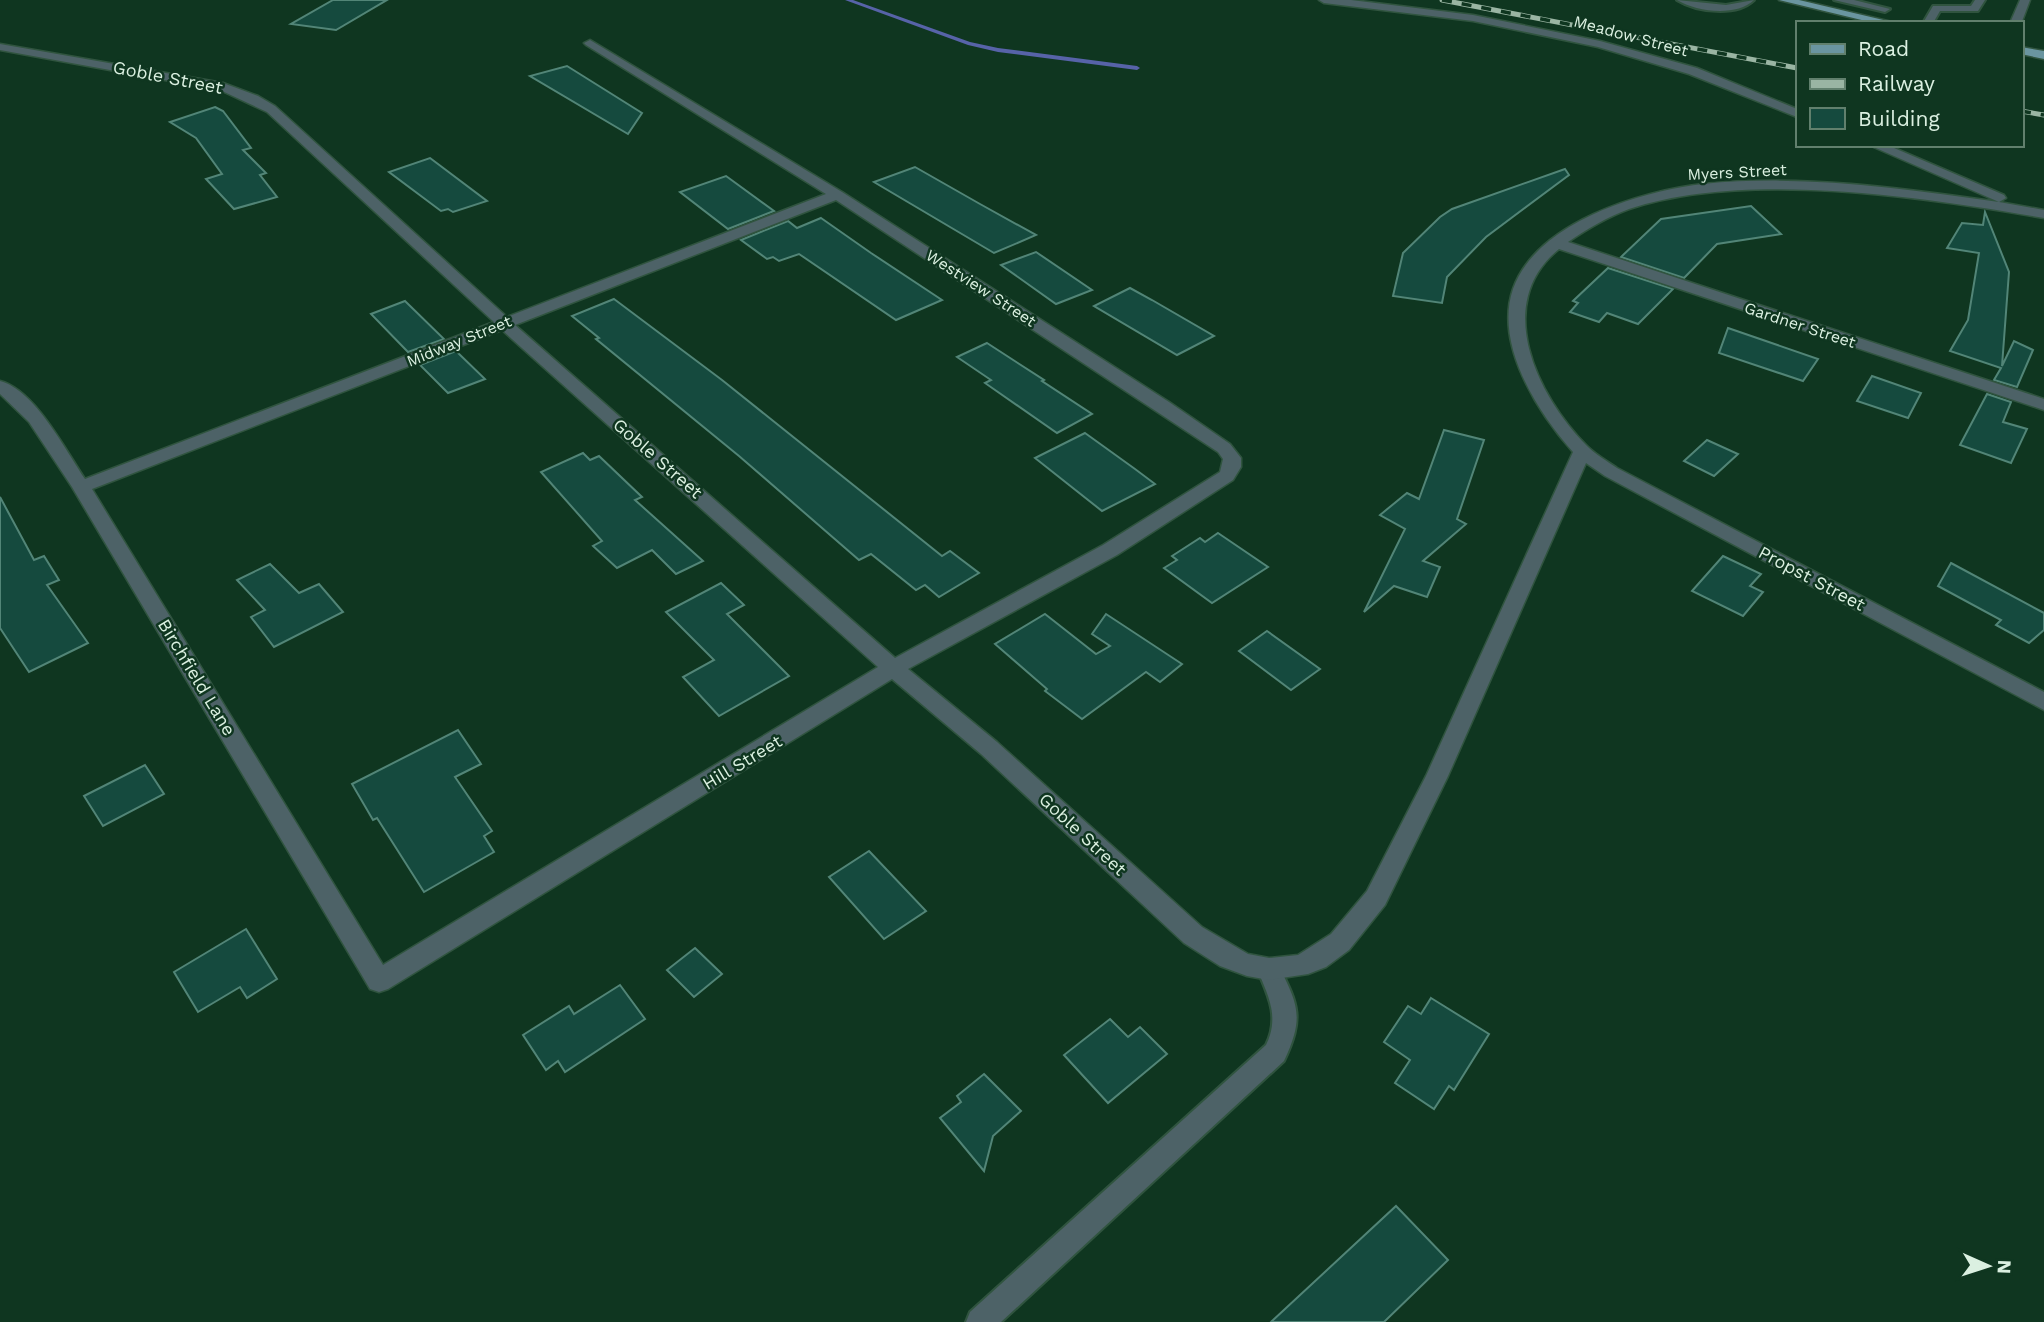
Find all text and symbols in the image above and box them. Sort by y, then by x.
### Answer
street label: Meadow Street [1572,12,1691,61]
legend [1796,21,2023,147]
text: Road [1858,36,1909,61]
street label: Goble Street [111,56,225,98]
text: Railway [1858,71,1935,96]
text: Building [1858,106,1940,131]
street label: Myers Street [1687,160,1787,184]
street label: Westview Street [922,245,1040,331]
street label: Gardner Street [1742,298,1858,352]
street label: Midway Street [404,311,514,371]
street label: Goble Street [609,414,707,503]
street label: Propst Street [1755,541,1869,615]
street label: Birchfield Lane [154,615,240,739]
street label: Hill Street [699,730,786,794]
street label: Goble Street [1035,788,1131,880]
north arrow [1953,1231,2023,1301]
text: N [1993,1259,2016,1275]

